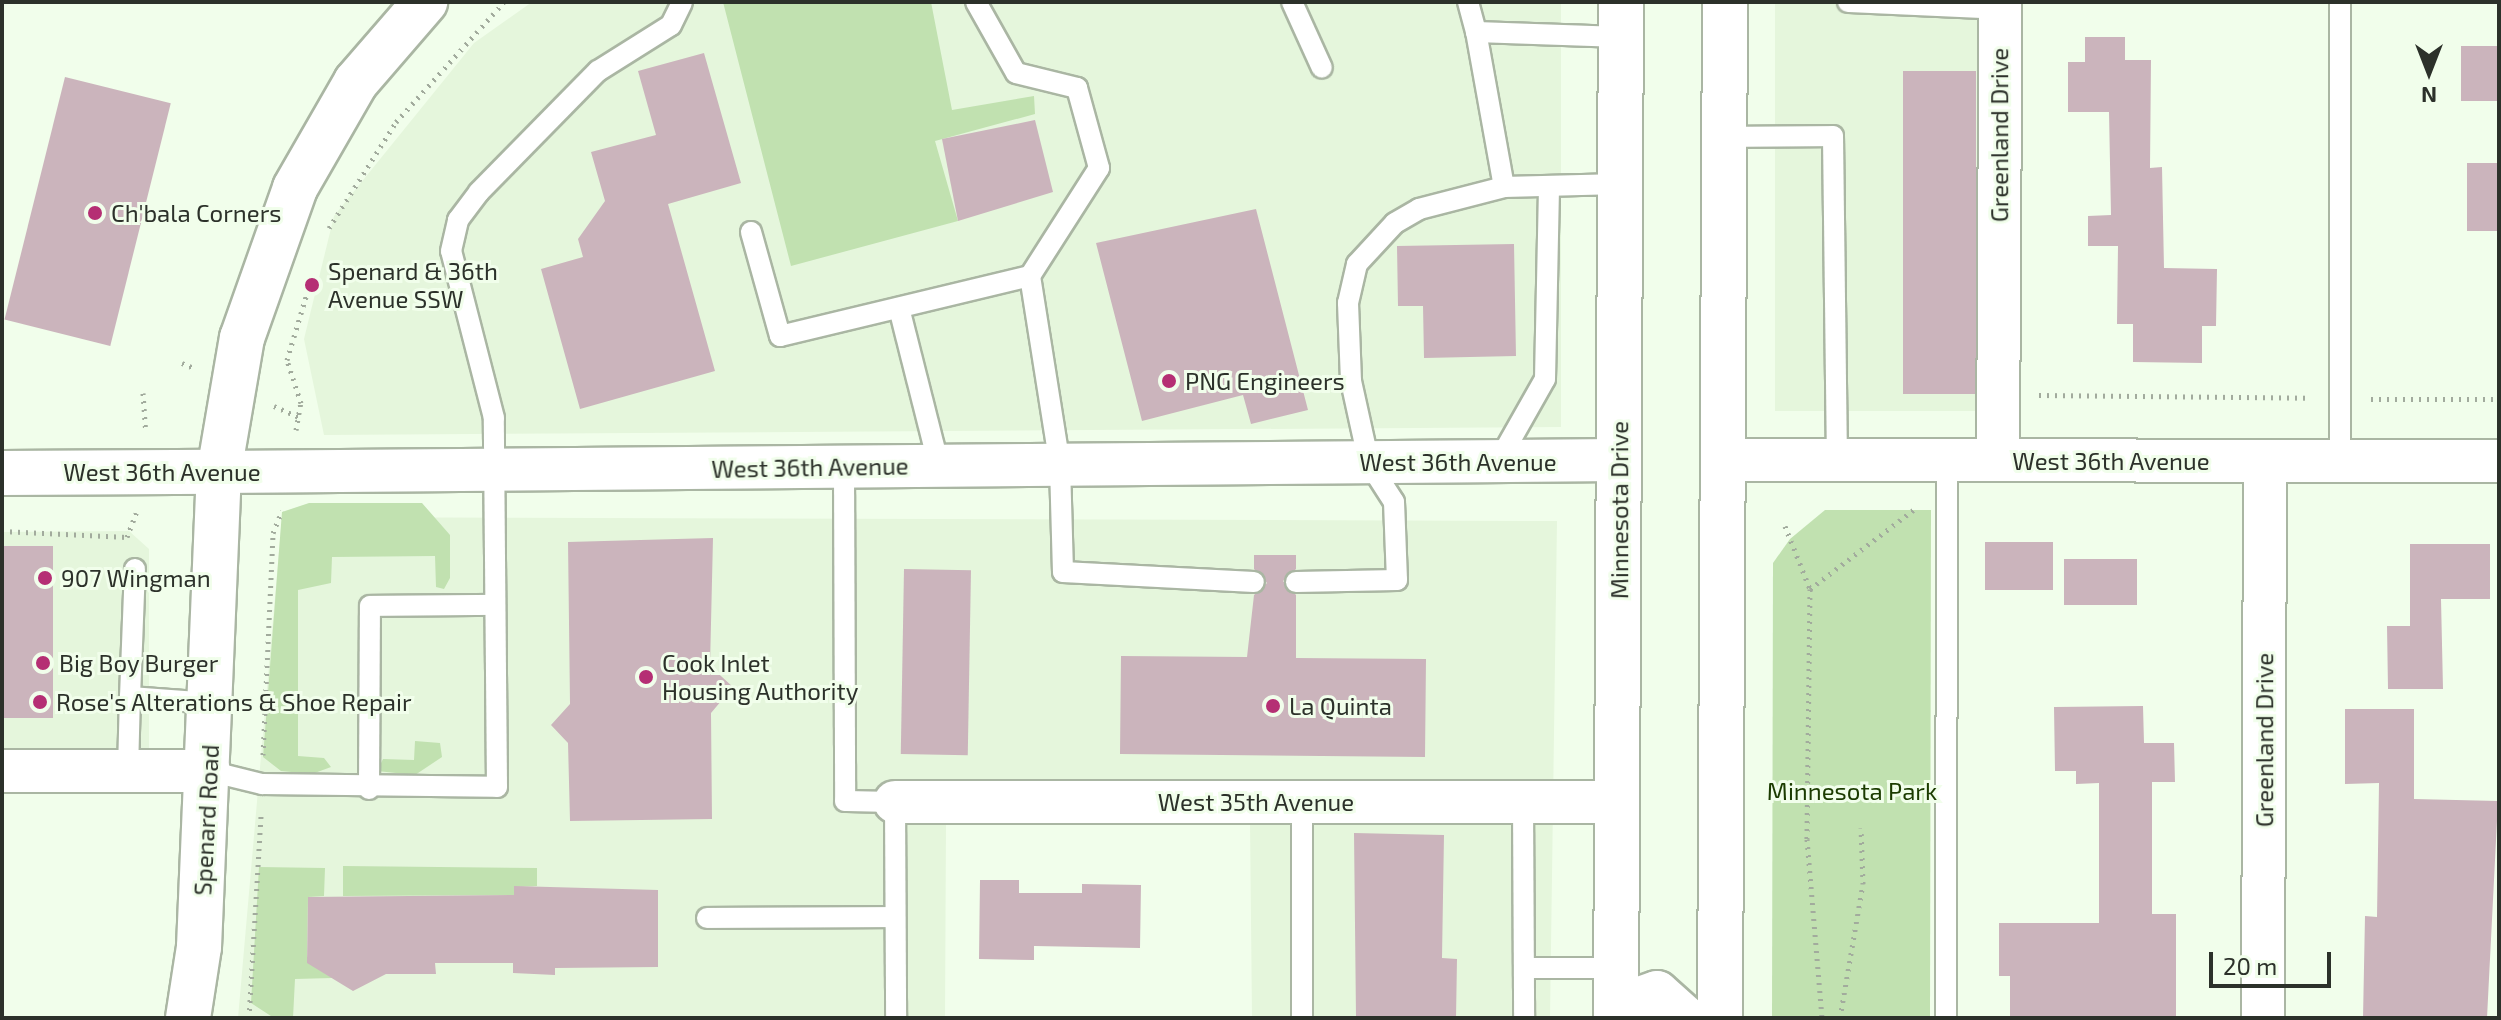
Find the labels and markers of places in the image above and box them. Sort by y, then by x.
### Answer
place label: Ch'bala Corners [111,199,281,227]
marker: Ch'bala Corners [86,204,104,222]
place label: Spenard & 36th Avenue SSW [328,257,498,313]
marker: Spenard & 36th Avenue SSW [303,276,321,294]
place label: PNG Engineers [1185,367,1345,395]
marker: PNG Engineers [1160,372,1178,390]
place label: 907 Wingman [61,564,211,592]
marker: 907 Wingman [36,569,54,587]
place label: Big Boy Burger [59,649,219,677]
place label: Cook Inlet Housing Authority [662,649,859,705]
marker: Big Boy Burger [34,654,52,672]
marker: Cook Inlet Housing Authority [637,668,655,686]
place label: Rose's Alterations & Shoe Repair [56,688,412,716]
place label: La Quinta [1289,692,1392,720]
marker: Rose's Alterations & Shoe Repair [31,693,49,711]
marker: La Quinta [1264,697,1282,715]

